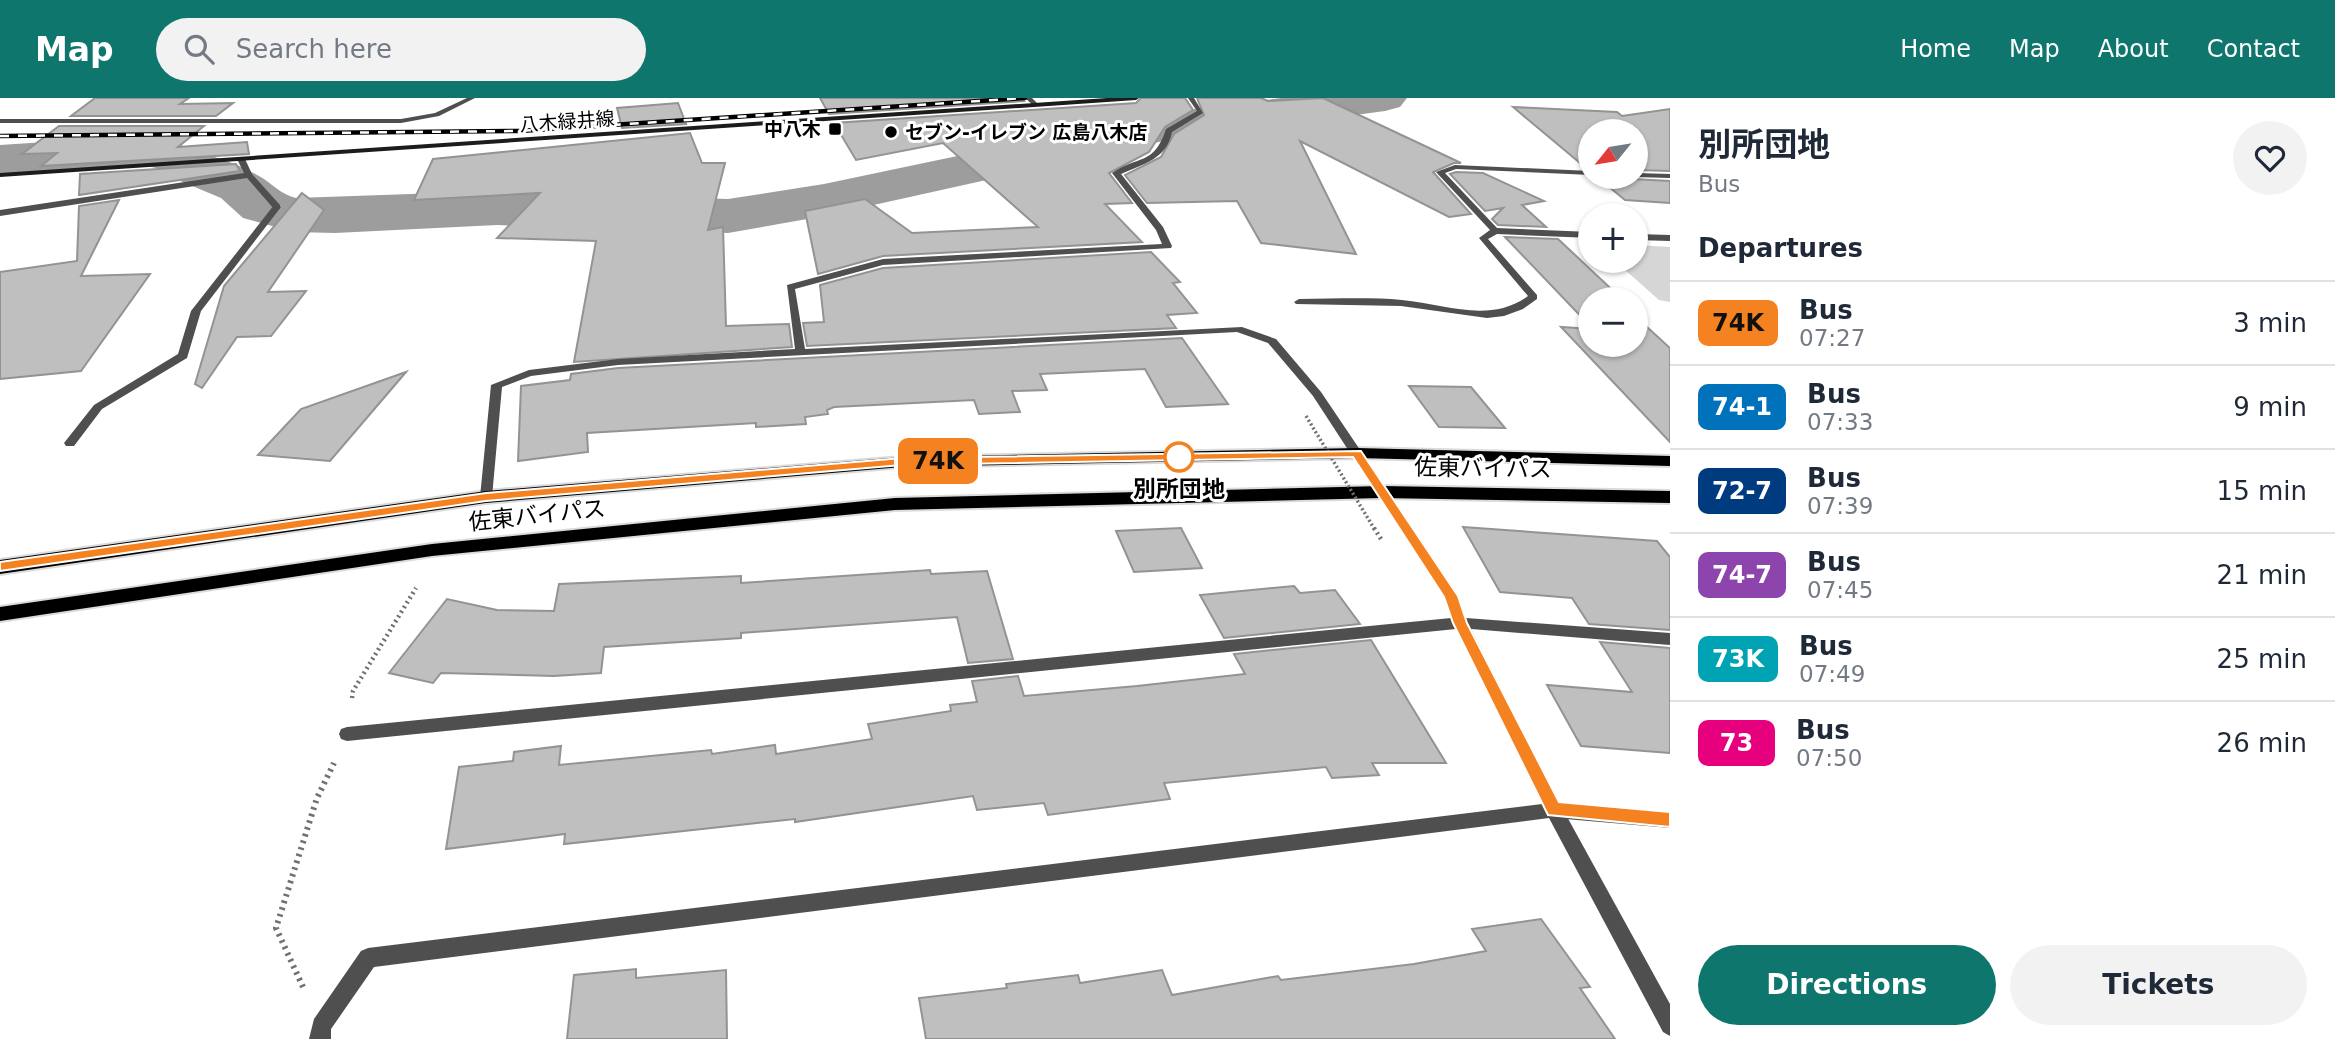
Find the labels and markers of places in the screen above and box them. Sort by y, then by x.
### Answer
place label: 中八木 [764,118,821,140]
marker: 中八木 [827,121,843,137]
place label: セブン-イレブン 広島八木店 [905,121,1148,143]
marker: セブン-イレブン 広島八木店 [883,124,899,140]
marker: 別所団地 [1164,442,1194,472]
place label: 別所団地 [1133,476,1225,502]

